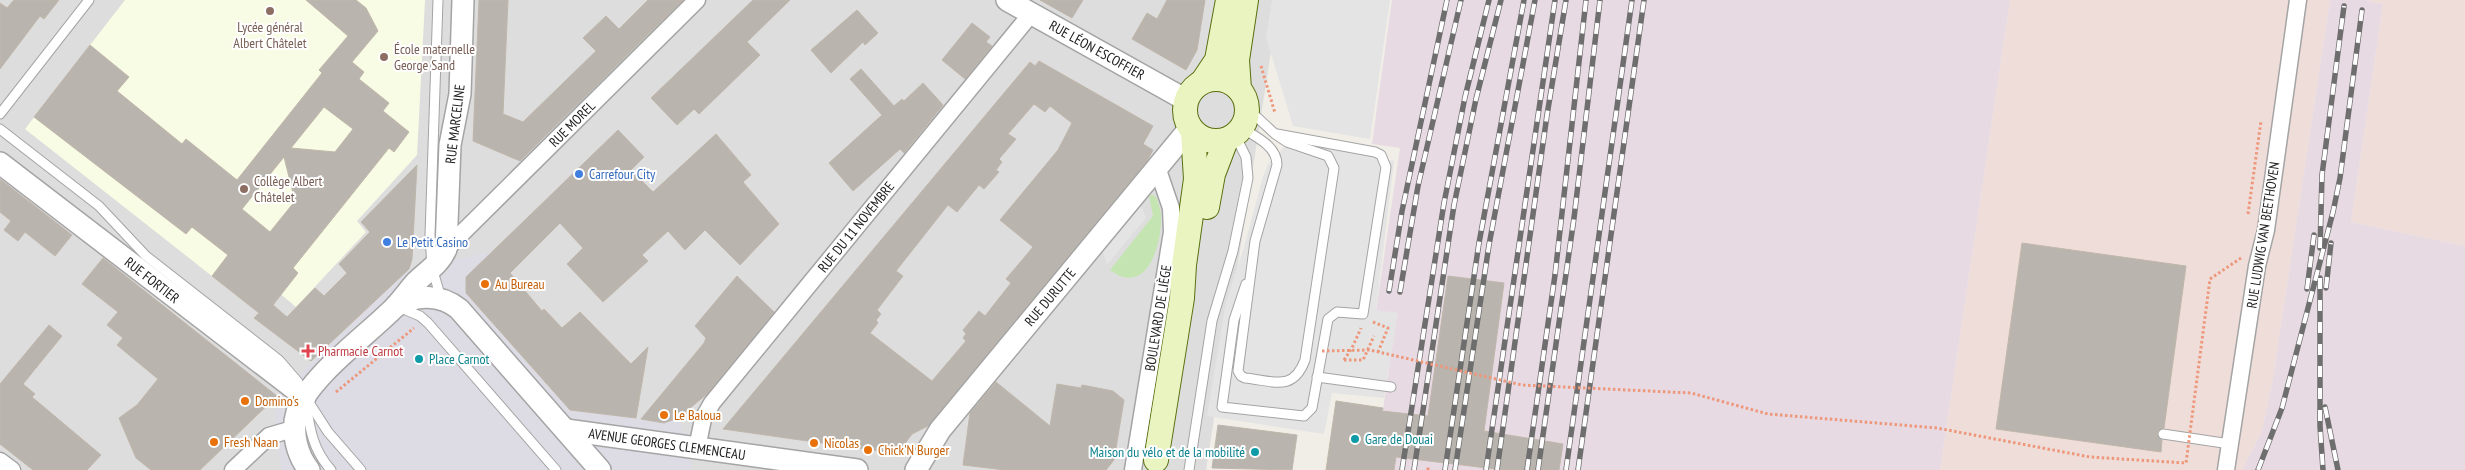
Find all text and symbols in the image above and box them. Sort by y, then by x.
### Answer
marker: Lycée général Albert Châtelet [264,5,276,17]
street label: RUE LÉON ESCOFFIER [1046,16,1148,84]
place label: Lycée général Albert Châtelet [233,18,307,52]
place label: École maternelle George Sand [394,40,475,74]
marker: École maternelle George Sand [378,51,390,63]
street label: RUE MARCELINE [441,83,469,165]
street label: RUE MOREL [545,97,599,151]
street label: RUE LUDWIG VAN BEETHOVEN [2243,160,2283,310]
place label: Carrefour City [589,165,656,183]
marker: Carrefour City [573,168,585,180]
place label: Collège Albert Châtelet [254,172,323,206]
street label: RUE DU 11 NOVEMBRE [814,178,898,276]
marker: Collège Albert Châtelet [238,183,250,195]
place label: Le Petit Casino [397,233,468,251]
marker: Le Petit Casino [381,236,393,248]
street label: RUE FORTIER [121,253,183,307]
street label: RUE DURUTTE [1020,264,1080,330]
street label: BOULEVARD DE LIÈGE [1141,264,1175,372]
place label: Au Bureau [495,275,545,293]
marker: Au Bureau [479,278,491,290]
place label: Pharmacie Carnot [318,342,403,360]
marker: Pharmacie Carnot [302,345,314,357]
place label: Place Carnot [429,350,490,368]
marker: Place Carnot [413,353,425,365]
place label: Domino's [255,392,299,410]
marker: Domino's [239,395,251,407]
place label: Le Baloua [674,406,721,424]
marker: Le Baloua [658,409,670,421]
street label: AVENUE GEORGES CLEMENCEAU [587,424,747,464]
place label: Gare de Douai [1365,430,1433,448]
place label: Fresh Naan [224,433,278,451]
marker: Gare de Douai [1349,433,1361,445]
place label: Nicolas [824,434,859,452]
marker: Fresh Naan [208,436,220,448]
marker: Nicolas [808,437,820,449]
place label: Chick'N Burger [878,441,949,459]
place label: Maison du vélo et de la mobilité [1090,443,1245,461]
marker: Chick'N Burger [862,444,874,456]
marker: Maison du vélo et de la mobilité [1249,446,1261,458]

